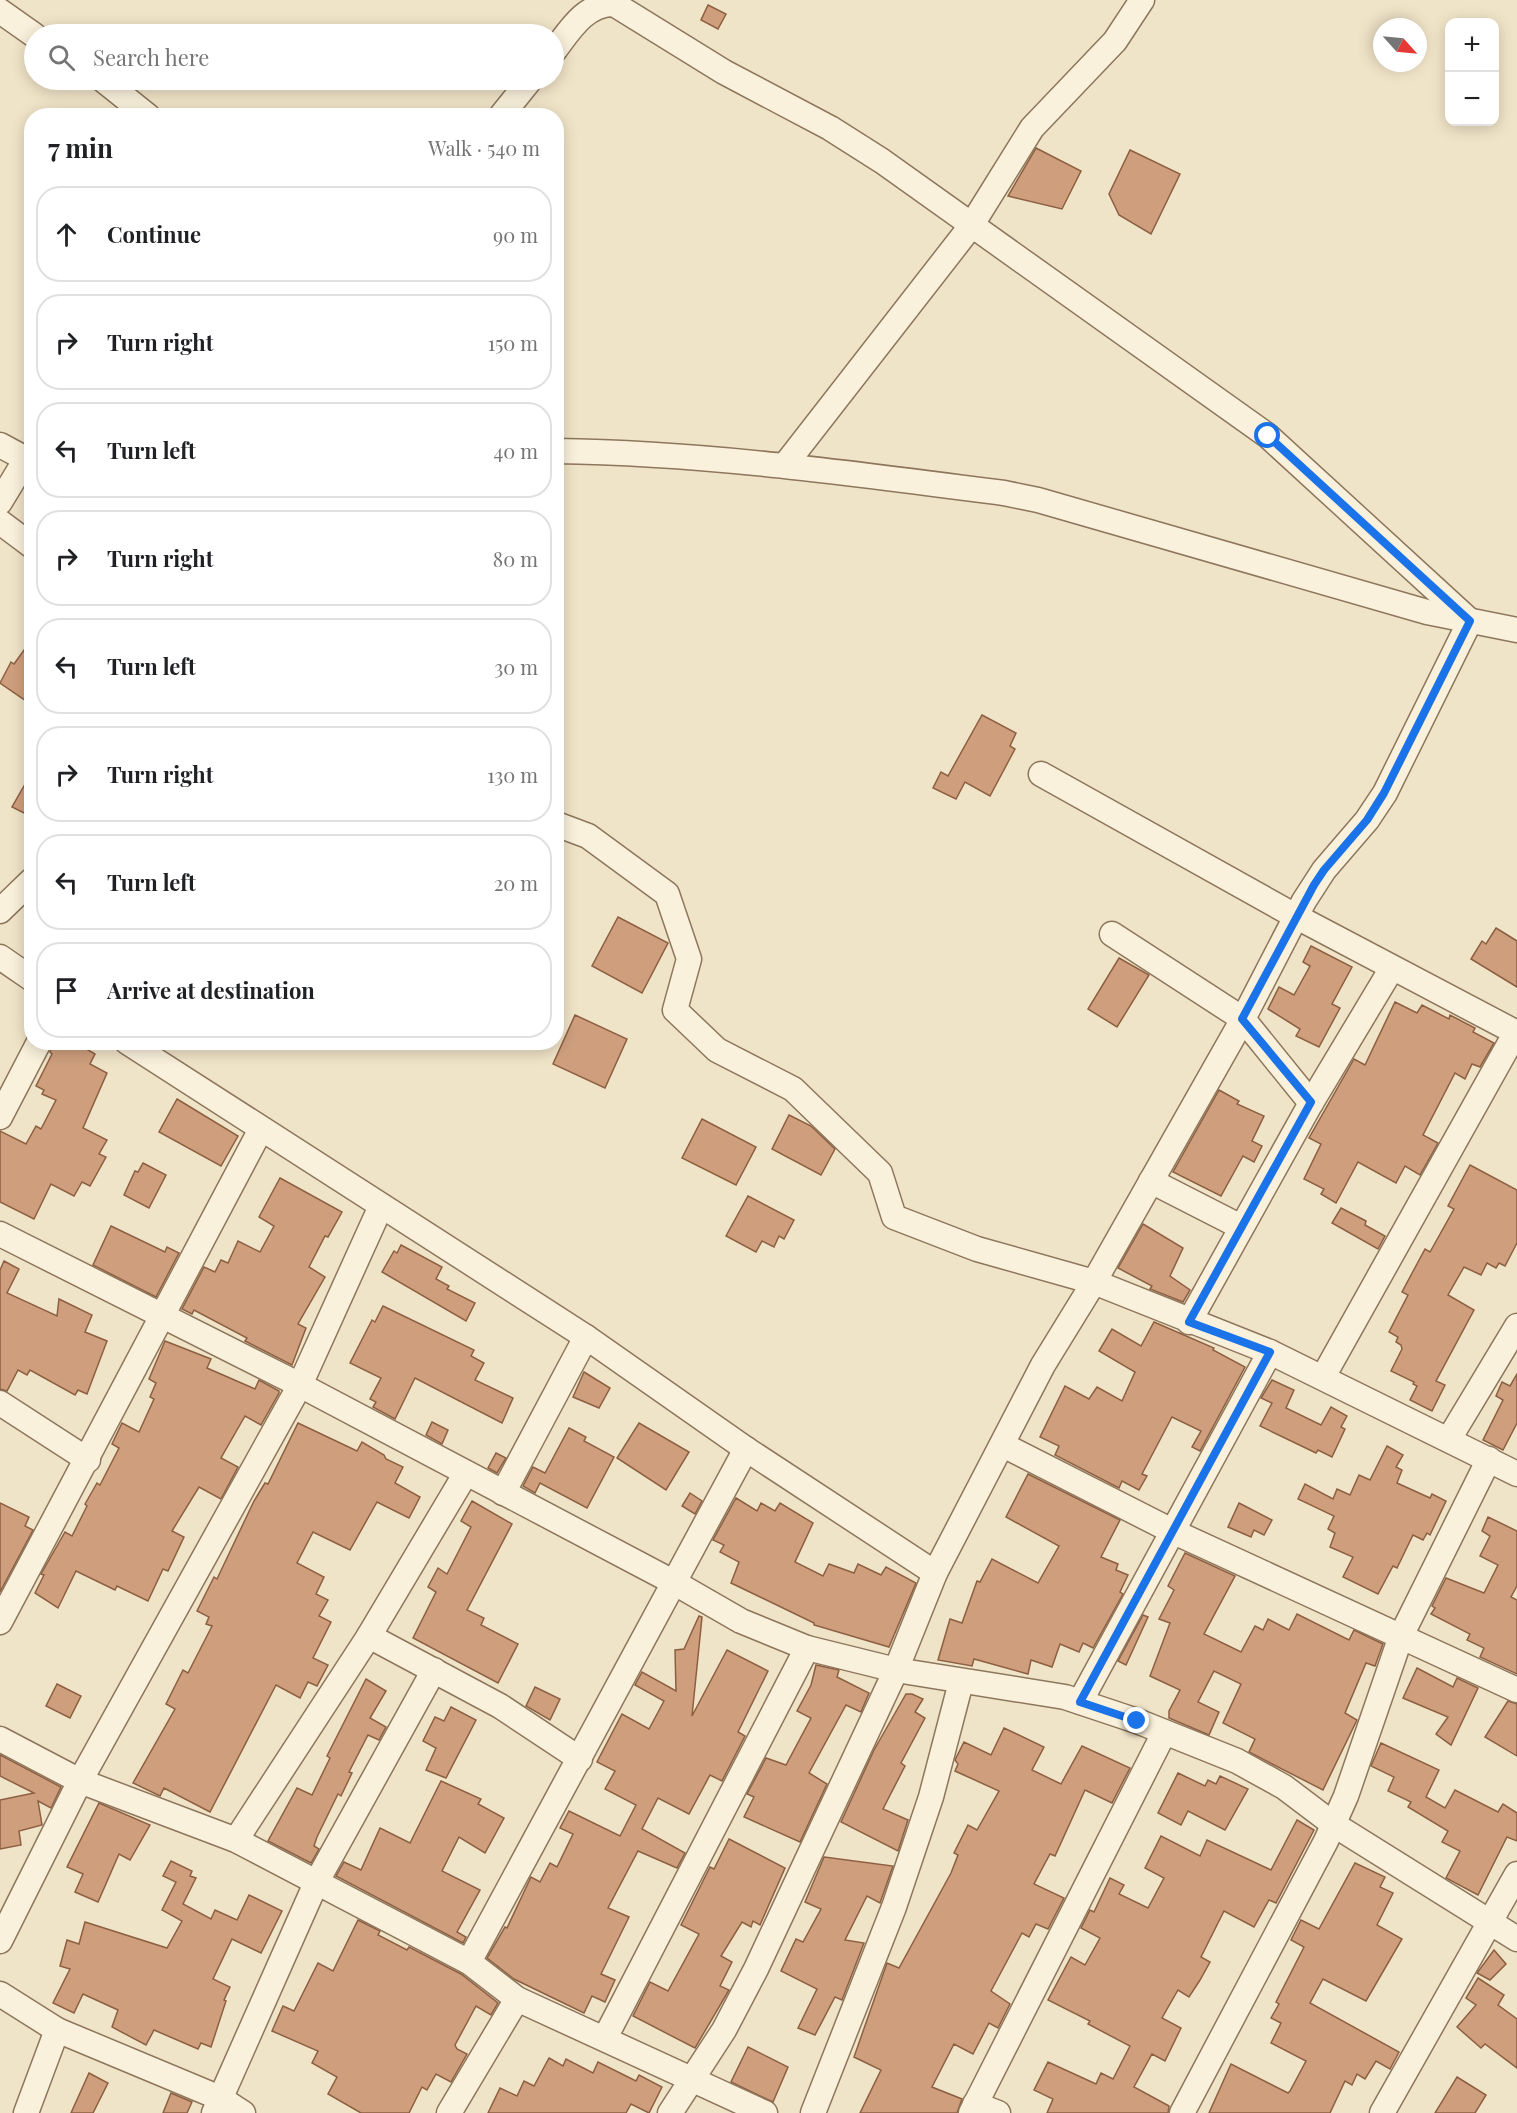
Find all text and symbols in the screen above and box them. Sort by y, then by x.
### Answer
north arrow [1373,18,1427,72]
map controls [1445,18,1499,126]
button: + [1445,18,1499,72]
search box [24,24,564,90]
icon: search [45,41,78,74]
text: Search here [93,42,209,72]
button: − [1445,72,1499,126]
text: 7 min [48,130,113,165]
text: Walk · 540 m [428,134,540,161]
icon: ahead [50,218,83,251]
text: Continue [107,219,201,249]
text: 90 m [493,221,538,248]
icon: right [50,326,83,359]
text: Turn right [107,327,213,357]
text: 150 m [488,329,538,356]
route start [1254,422,1280,448]
icon: left [50,434,83,467]
text: Turn left [107,435,196,465]
text: 40 m [493,437,538,464]
icon: right [50,542,83,575]
text: Turn right [107,543,213,573]
text: 80 m [493,545,538,572]
icon: left [50,650,83,683]
text: Turn left [107,651,196,681]
text: 30 m [494,653,538,680]
icon: right [50,758,83,791]
text: Turn right [107,759,213,789]
text: 130 m [487,761,538,788]
icon: left [50,866,83,899]
text: Turn left [107,867,196,897]
text: 20 m [494,869,538,896]
icon: arrive [50,974,83,1007]
text: Arrive at destination [107,975,315,1005]
route end [1123,1707,1149,1733]

